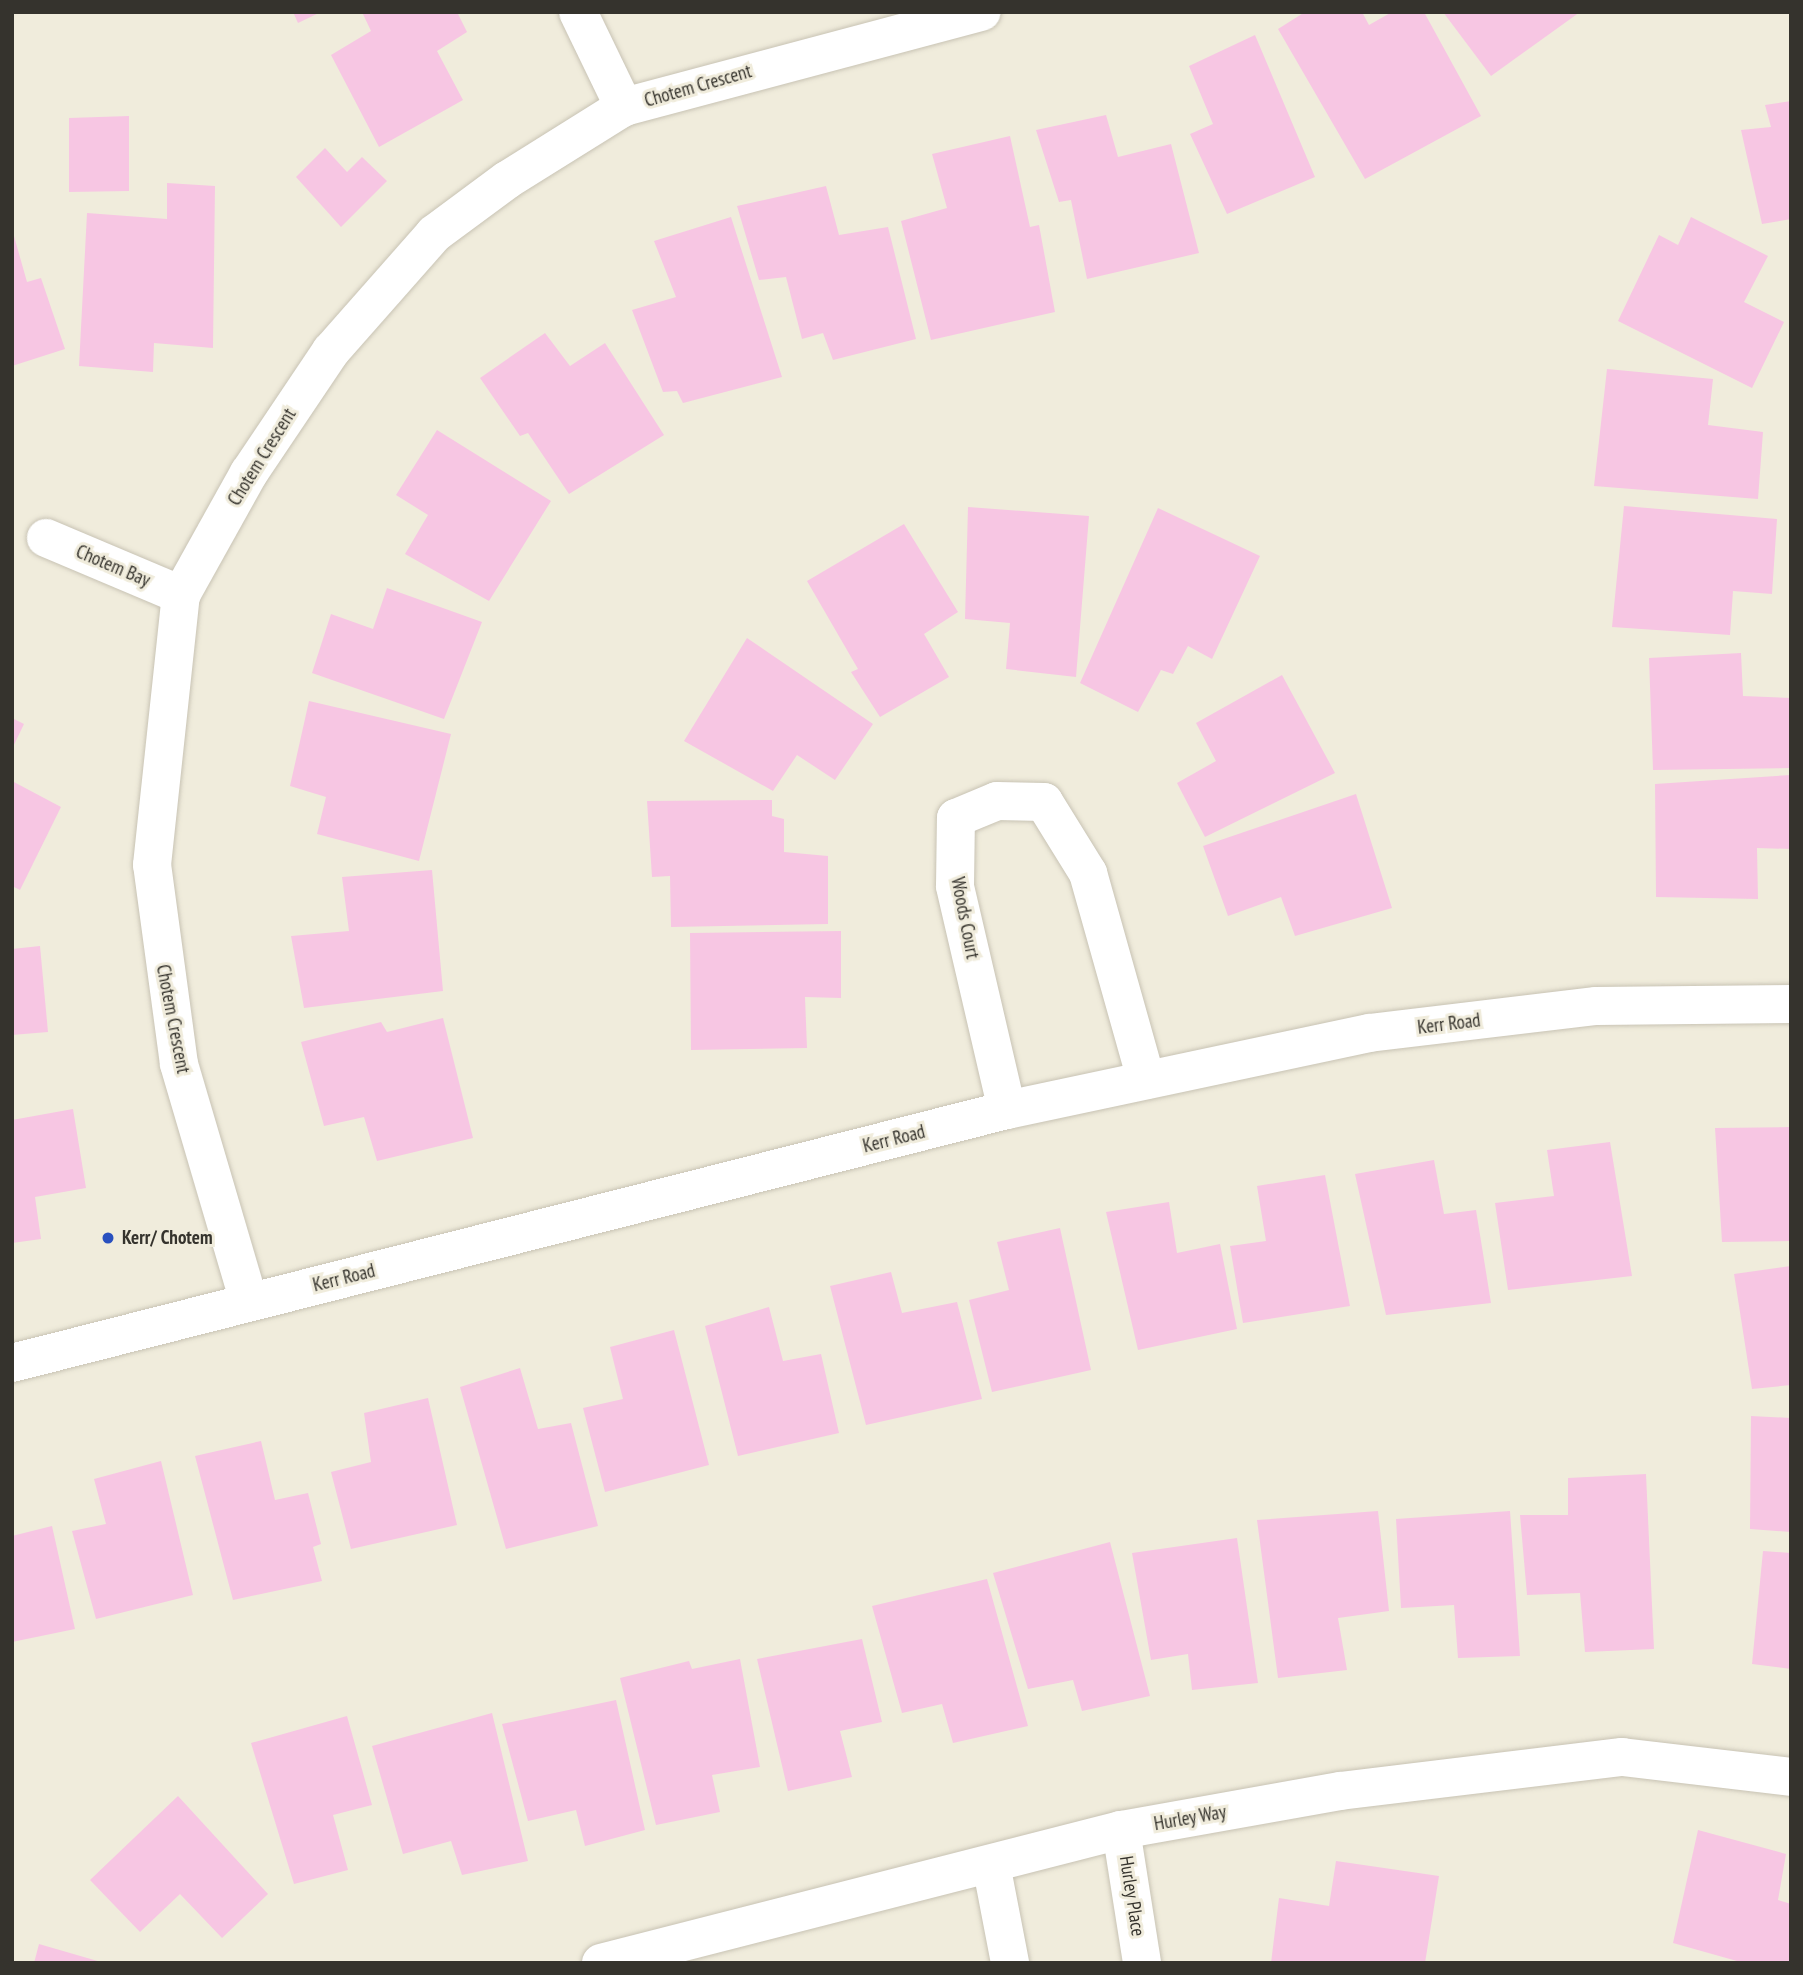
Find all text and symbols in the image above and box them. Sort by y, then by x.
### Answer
street label: Chotem Crescent [642,60,754,112]
street label: Chotem Crescent [223,404,301,510]
street label: Chotem Bay [73,540,153,592]
street label: Woods Court [946,875,984,961]
street label: Chotem Crescent [151,963,195,1075]
street label: Kerr Road [1416,1009,1482,1039]
street label: Kerr Road [861,1120,927,1158]
place label: Kerr/ Chotem [122,1227,213,1249]
marker: Kerr/ Chotem [100,1230,116,1246]
street label: Kerr Road [311,1259,377,1297]
street label: Hurley Way [1152,1800,1228,1836]
street label: Hurley Place [1114,1854,1150,1938]

